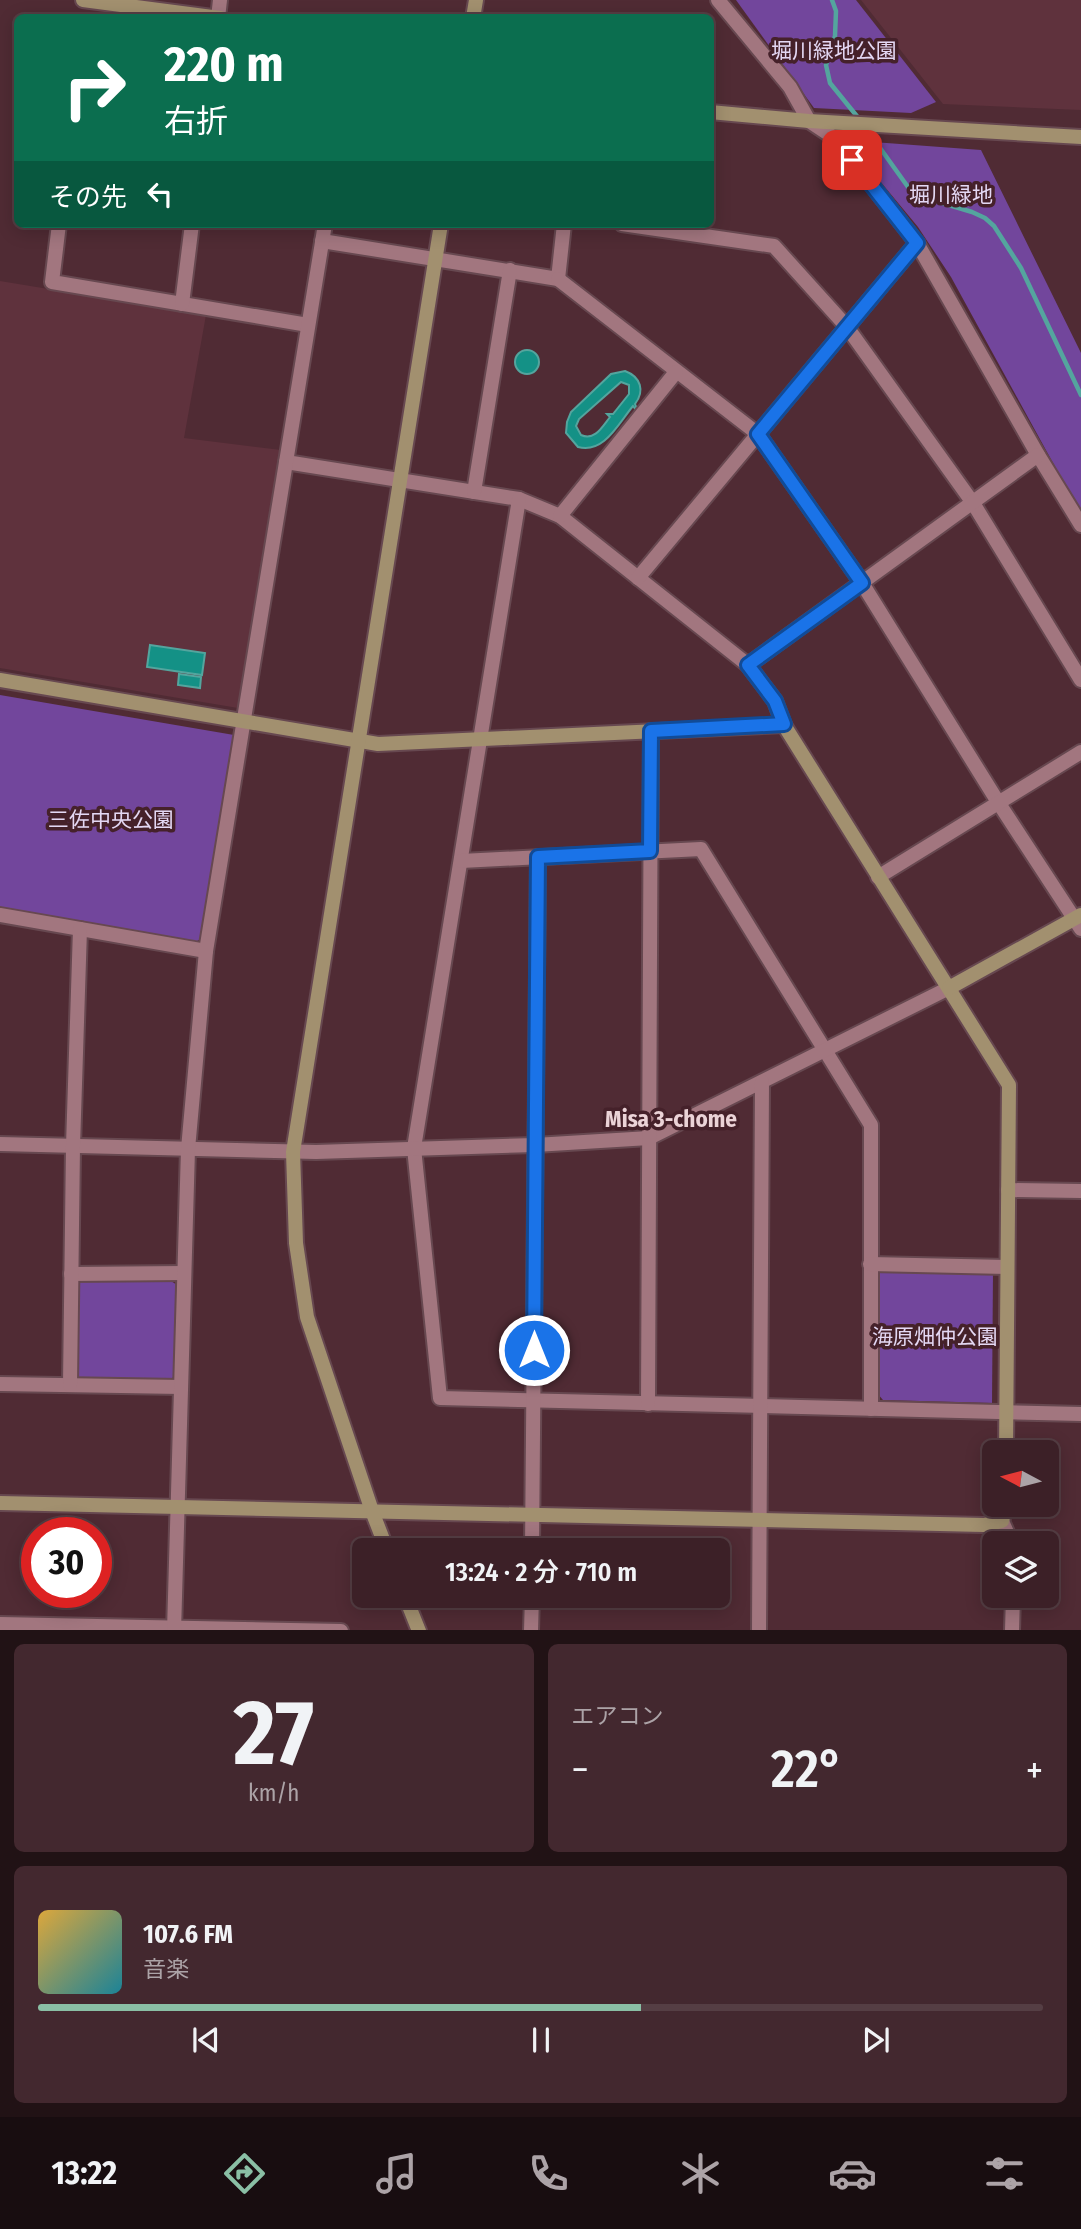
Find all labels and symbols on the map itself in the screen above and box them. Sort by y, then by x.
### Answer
park label: 堀川緑地公園 [771,38,897,64]
pin [822,130,882,190]
park label: 堀川緑地 [909,182,993,208]
park label: 三佐中央公園 [48,807,174,833]
district label: Misa 3-chome [605,1105,737,1133]
position arrow [497,1313,571,1387]
park label: 海原畑仲公園 [872,1324,998,1350]
north arrow [982,1440,1059,1517]
speed limit sign: 30 [21,1517,112,1608]

